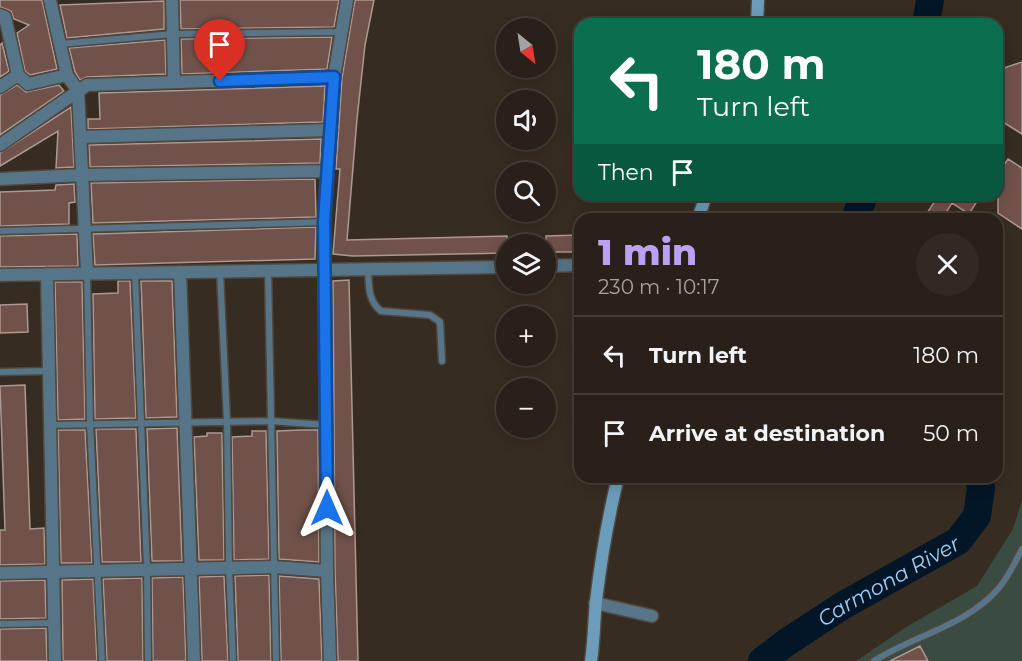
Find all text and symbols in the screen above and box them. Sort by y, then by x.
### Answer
north arrow [496,18,556,78]
map controls [496,18,556,438]
pin [194,19,245,81]
icon: arrive [203,28,236,61]
text: 180 m [697,38,826,90]
icon: left [598,42,676,120]
button: sound [496,90,556,150]
text: Turn left [697,90,810,123]
icon: arrive [666,156,699,189]
text: Then [598,159,654,186]
button: search [496,162,556,222]
text: 1 min [598,230,697,274]
button: close [916,233,979,296]
button: layers [496,234,556,294]
text: 230 m · 10:17 [598,275,720,299]
button: + [496,306,556,366]
icon: left [598,339,631,372]
text: Turn left [649,342,747,369]
text: 180 m [913,342,979,369]
button: − [496,378,556,438]
icon: arrive [598,417,631,450]
text: Arrive at destination [649,420,885,447]
text: 50 m [923,420,979,447]
position arrow [295,476,359,540]
water label: Carmona River [813,530,964,631]

